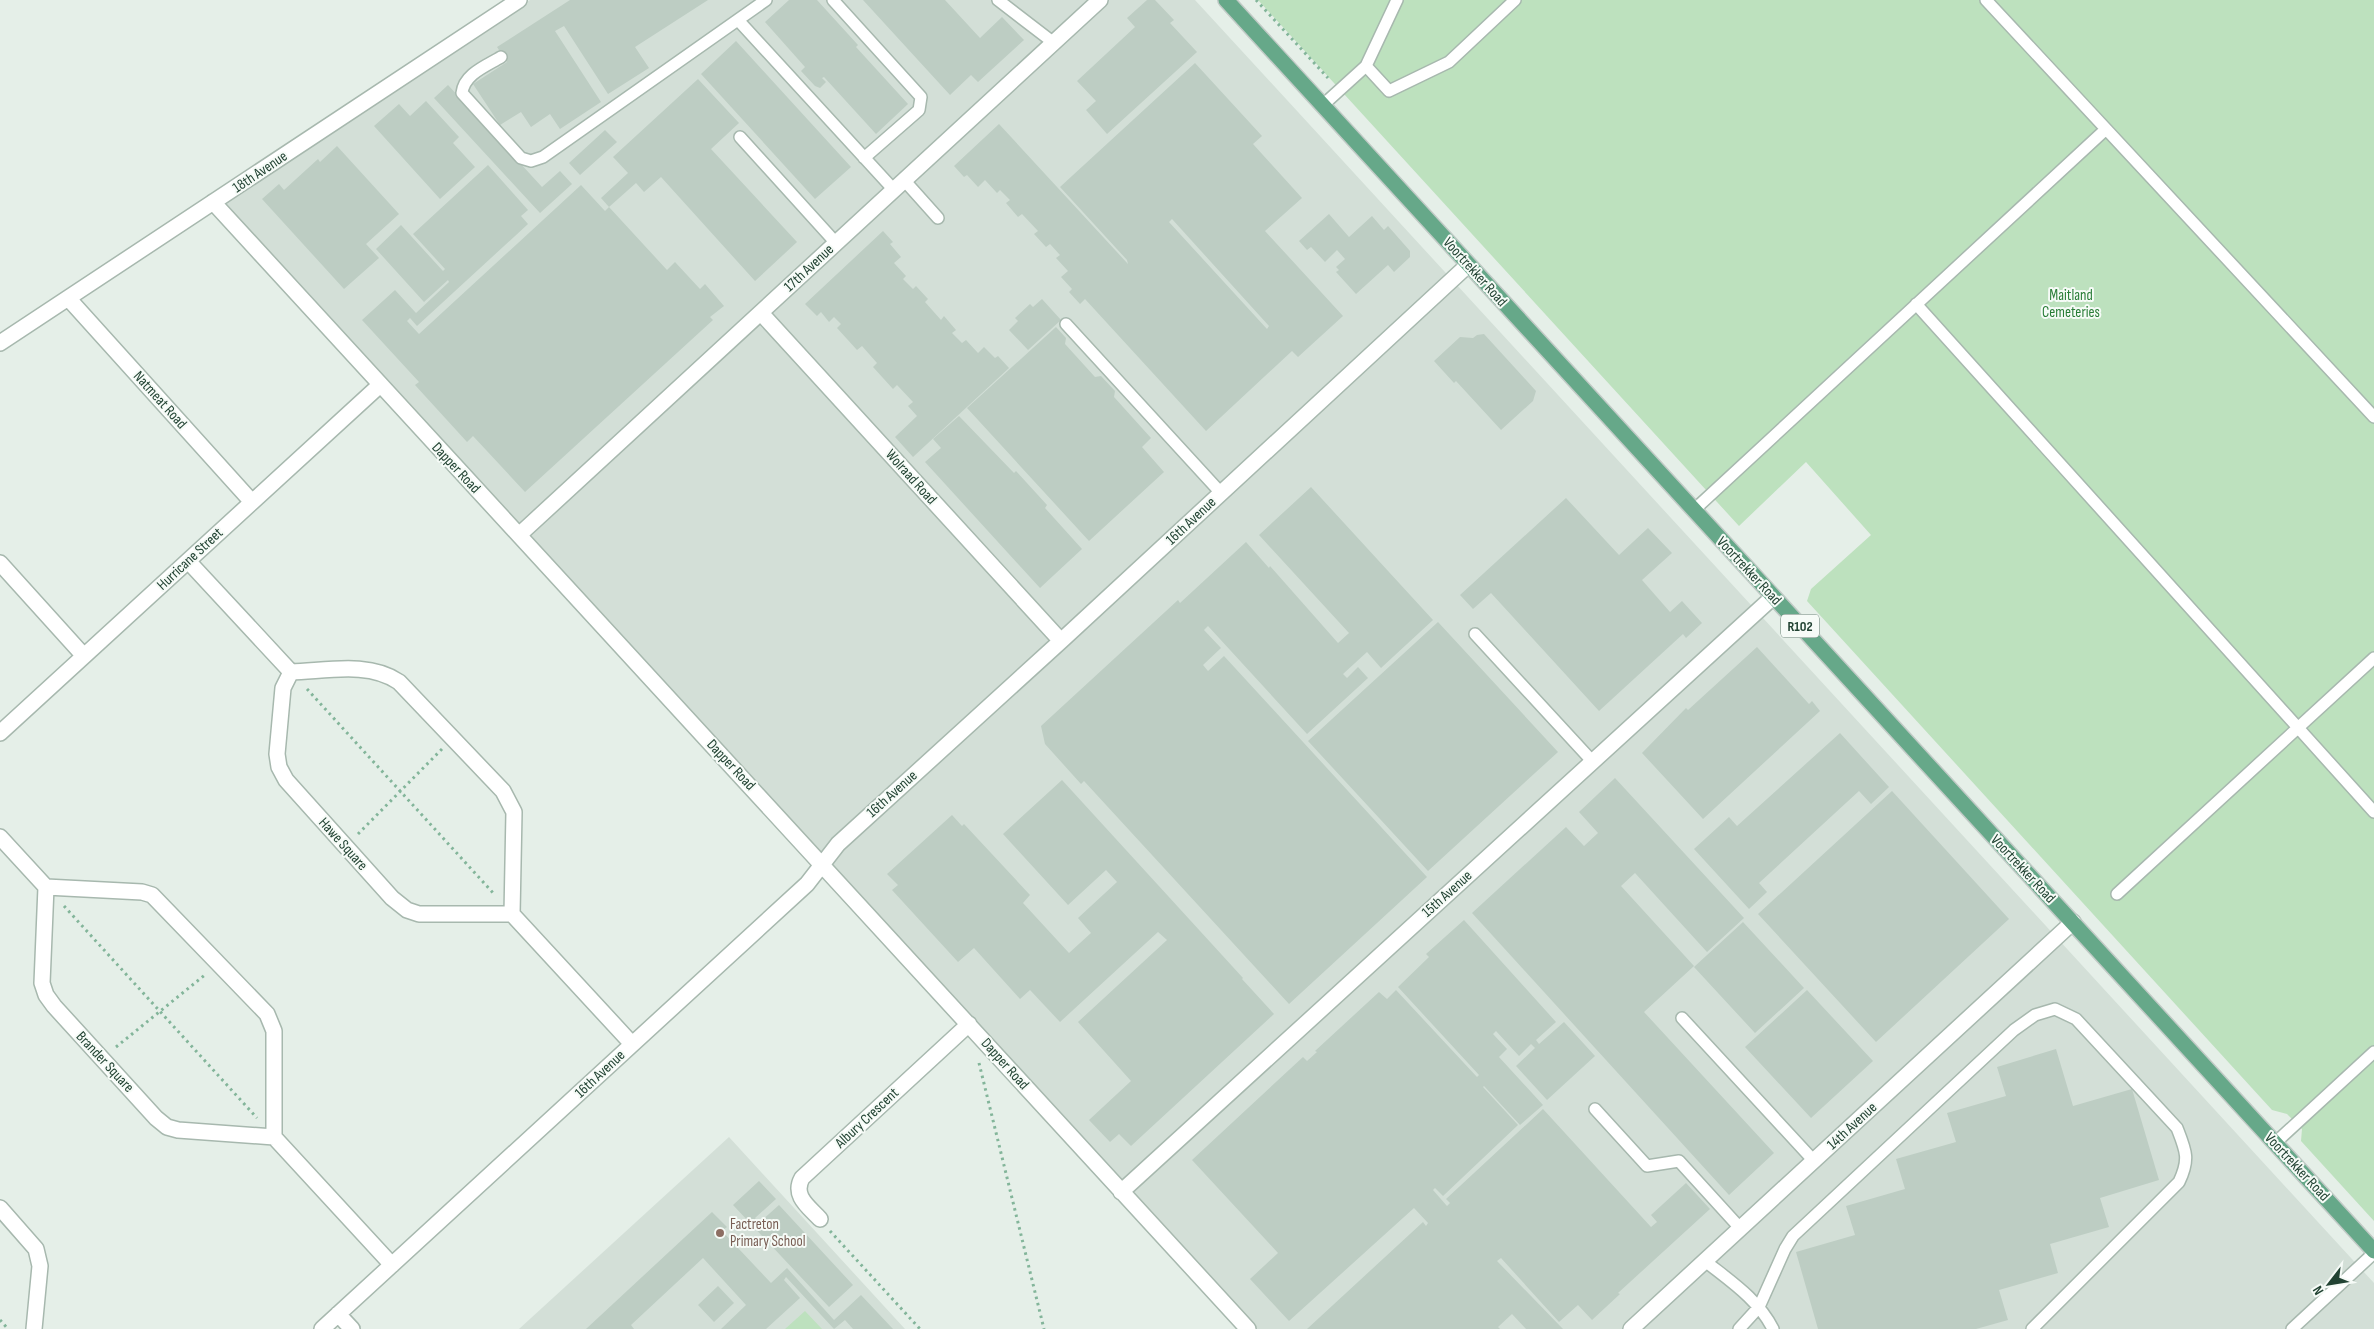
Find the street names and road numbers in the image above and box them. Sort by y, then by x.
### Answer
street label: 18th Avenue [229,147,291,197]
street label: Voortrekker Road [1439,233,1511,311]
street label: 17th Avenue [780,240,838,296]
street label: Natmeat Road [129,367,191,433]
street label: Dapper Road [428,438,484,498]
street label: Wolraad Road [881,445,941,509]
street label: 16th Avenue [1162,493,1220,549]
street label: Hurricane Street [153,523,227,594]
street label: Voortrekker Road [1712,533,1786,609]
road number: R102 [1781,614,1819,638]
street label: Dapper Road [703,735,759,795]
street label: 16th Avenue [863,766,921,822]
street label: Hawe Square [314,814,372,874]
street label: Voortrekker Road [1986,831,2060,907]
street label: 15th Avenue [1418,866,1476,922]
street label: Brander Square [72,1027,138,1097]
street label: Dapper Road [977,1034,1033,1094]
street label: 16th Avenue [571,1046,629,1102]
street label: Albury Crescent [830,1083,903,1153]
street label: 14th Avenue [1823,1098,1881,1154]
street label: Voortrekker Road [2260,1129,2334,1205]

